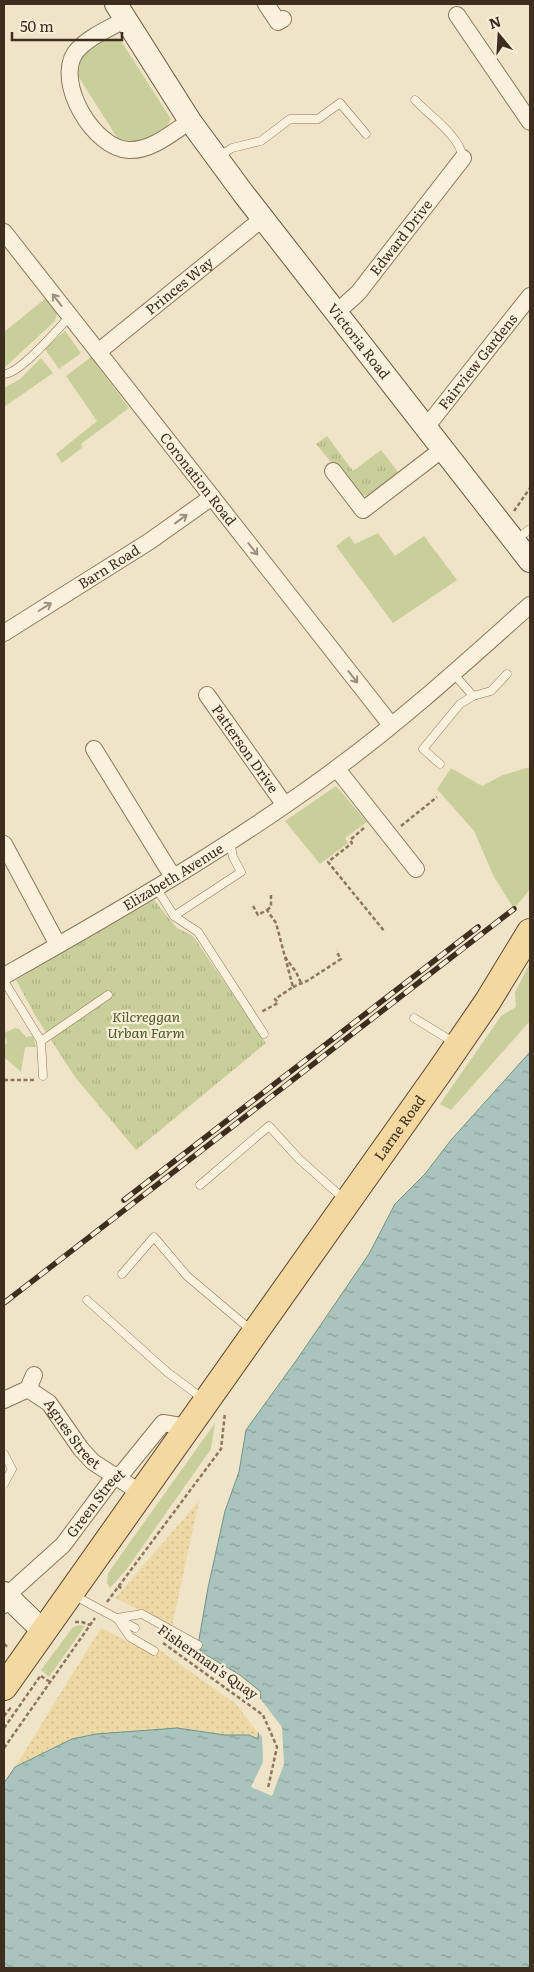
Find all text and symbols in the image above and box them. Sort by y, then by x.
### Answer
scale bar [12,10,122,42]
north arrow [474,10,524,60]
text: N [486,10,504,33]
text: 50 m [20,14,54,37]
street label: Edward Drive [364,195,436,279]
street label: Princes Way [141,251,218,319]
one-way arrow [51,294,62,307]
street label: Victoria Road [324,299,396,383]
street label: Fairview Gardens [433,309,521,413]
street label: Coronation Road [156,428,242,529]
one-way arrow [174,514,188,524]
street label: Barn Road [74,539,143,593]
one-way arrow [247,542,258,555]
one-way arrow [38,602,52,613]
one-way arrow [348,670,358,684]
street label: Patterson Drive [208,700,284,797]
street label: Elizabeth Avenue [119,838,227,915]
park label: Kilcreggan Urban Farm [107,1006,185,1042]
street label: Larne Road [369,1090,429,1164]
street label: Agnes Street [40,1394,105,1473]
street label: Green Street [61,1463,129,1541]
street label: Fisherman's Quay [154,1619,264,1704]

